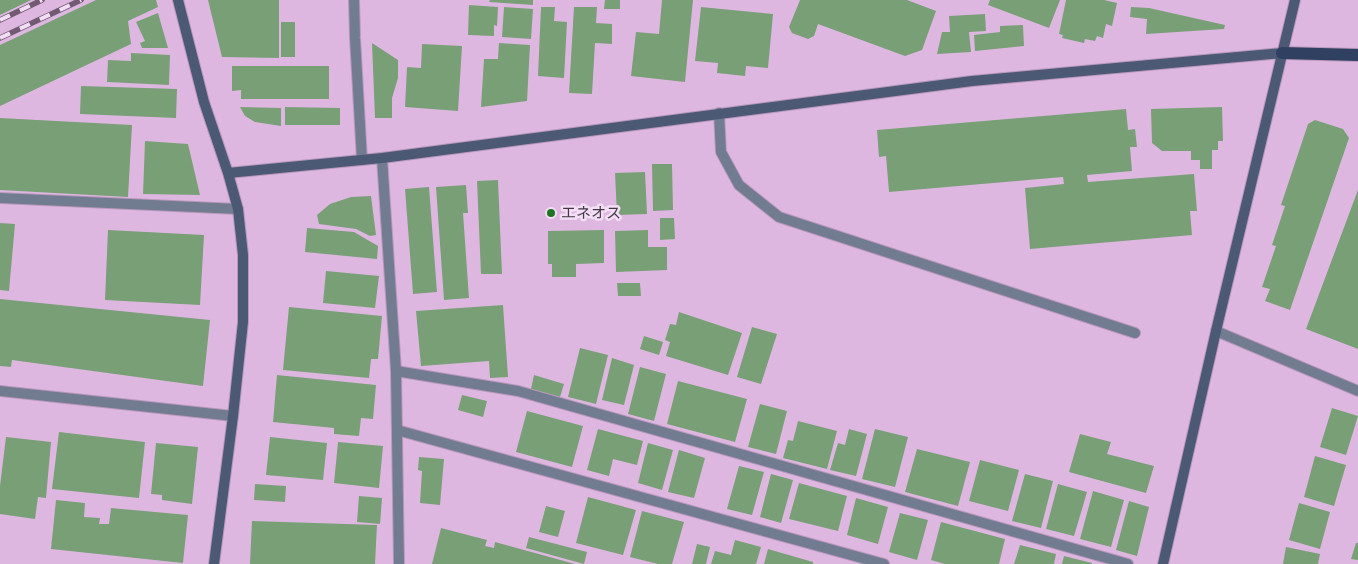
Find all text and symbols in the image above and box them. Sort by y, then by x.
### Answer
place label: エネオス [561,204,621,222]
marker: エネオス [545,207,557,219]

